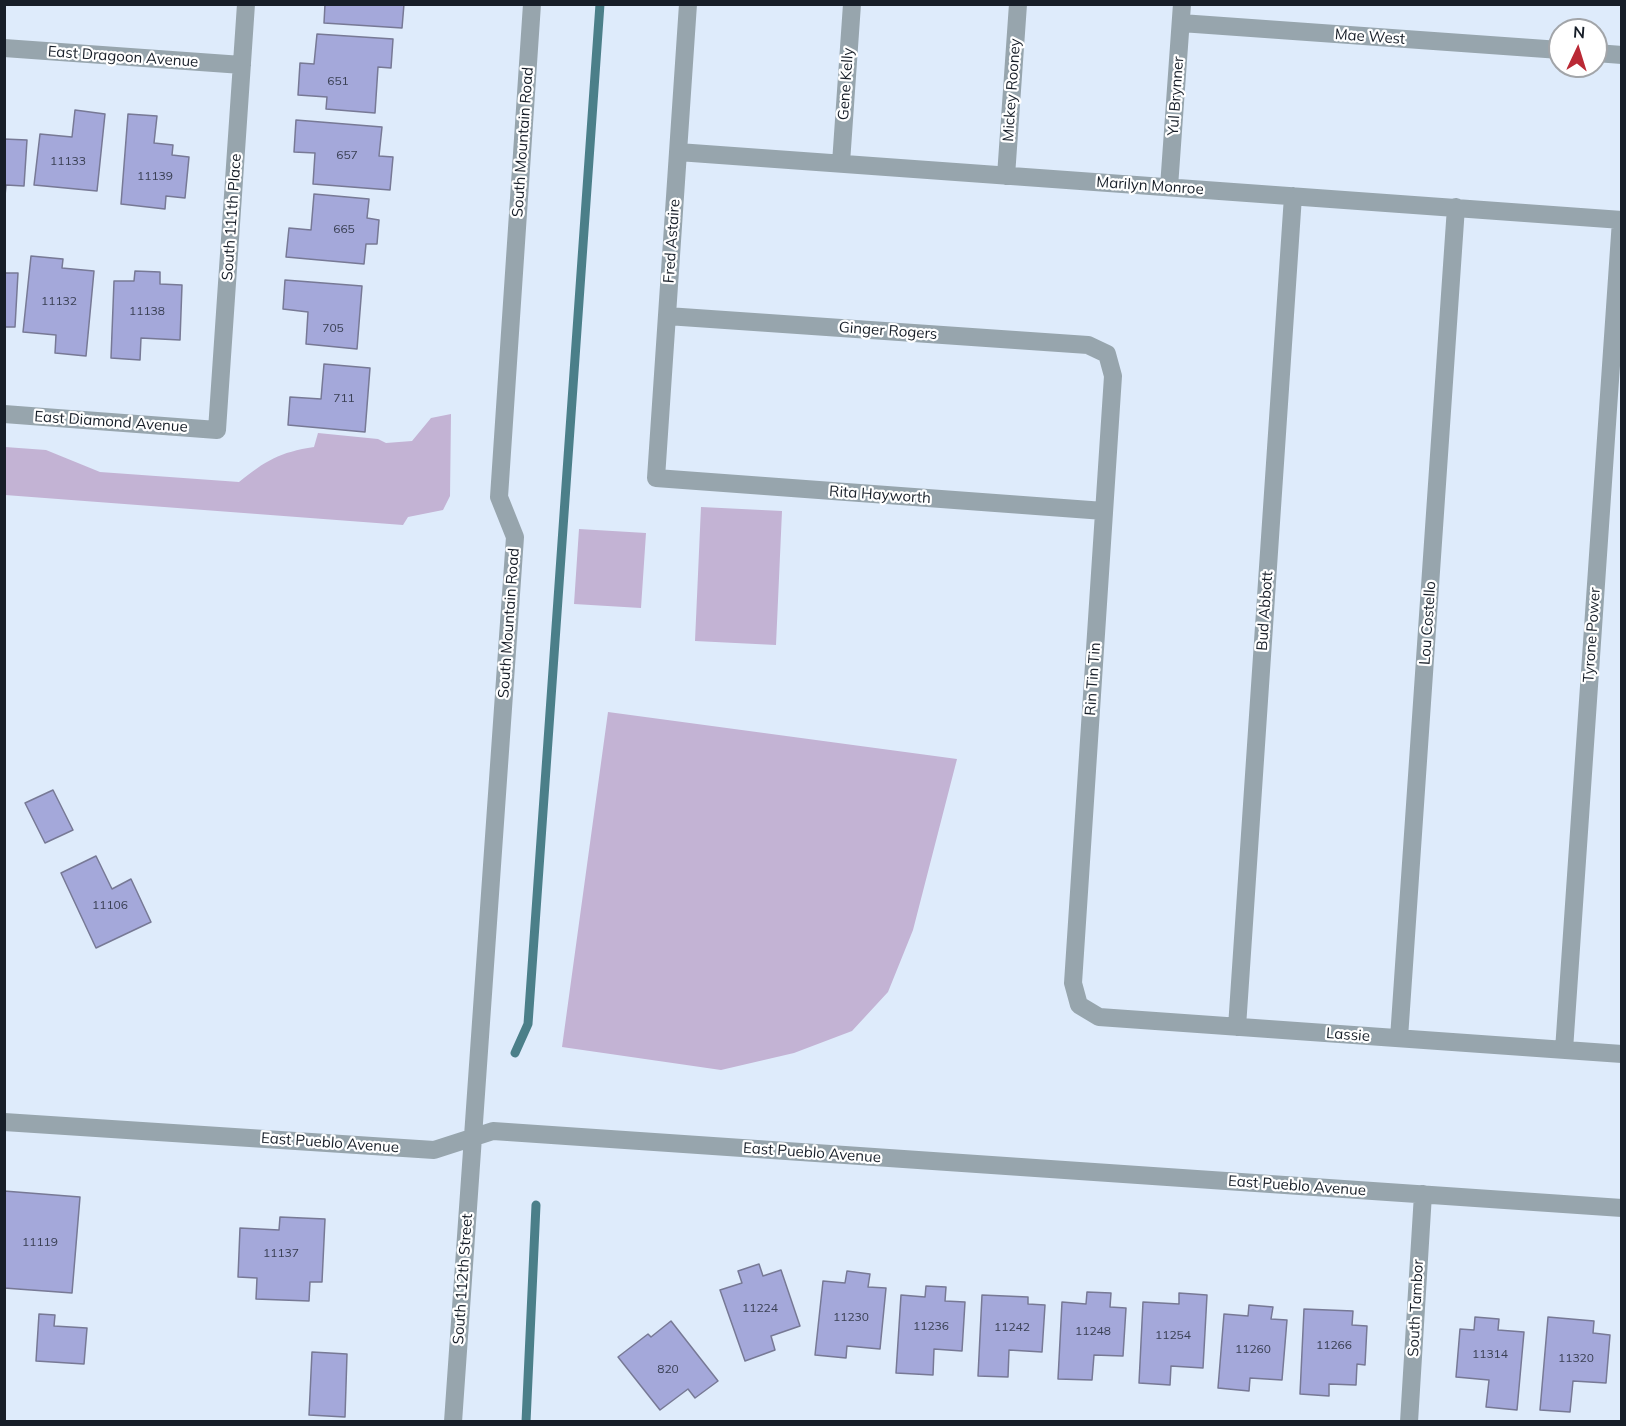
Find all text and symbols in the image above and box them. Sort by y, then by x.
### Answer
north arrow [1548,18,1608,78]
text: N [1572,22,1586,42]
street label: Mae West [1334,26,1406,48]
street label: Mickey Rooney [999,38,1025,142]
street label: East Dragoon Avenue [47,43,199,71]
street label: Gene Kelly [834,47,858,121]
street label: Yul Brynner [1164,56,1188,136]
street label: South Mountain Road [509,66,537,218]
house number: 651 [327,74,349,88]
house number: 657 [336,148,358,162]
street label: South 111th Place [219,153,245,281]
house number: 11133 [50,154,86,168]
house number: 11139 [137,169,173,183]
street label: Marilyn Monroe [1096,173,1204,199]
street label: Fred Astaire [660,198,684,284]
house number: 665 [333,222,355,236]
house number: 11132 [41,294,77,308]
house number: 11138 [129,304,165,318]
street label: Ginger Rogers [838,319,938,343]
house number: 705 [322,321,344,335]
house number: 711 [333,391,355,405]
street label: East Diamond Avenue [34,408,188,436]
street label: Rita Hayworth [828,482,932,508]
street label: South Mountain Road [495,547,523,699]
street label: Bud Abbott [1253,571,1277,651]
street label: Lou Costello [1416,581,1440,665]
street label: Tyrone Power [1580,587,1604,683]
street label: Rin Tin Tin [1081,642,1105,716]
house number: 11106 [92,898,128,912]
street label: Lassie [1326,1024,1370,1046]
street label: East Pueblo Avenue [261,1129,399,1157]
street label: East Pueblo Avenue [743,1139,881,1167]
street label: East Pueblo Avenue [1228,1172,1366,1200]
street label: South 112th Street [449,1213,477,1345]
house number: 11119 [22,1235,58,1249]
house number: 11137 [263,1246,299,1260]
street label: South Tambor [1404,1259,1428,1357]
house number: 11224 [742,1301,778,1315]
house number: 11230 [833,1310,869,1324]
house number: 11236 [913,1319,949,1333]
house number: 11242 [994,1320,1030,1334]
house number: 11248 [1075,1324,1111,1338]
house number: 11254 [1155,1328,1191,1342]
house number: 11266 [1316,1338,1352,1352]
house number: 11260 [1235,1342,1271,1356]
house number: 11314 [1472,1347,1508,1361]
house number: 11320 [1558,1351,1594,1365]
house number: 820 [657,1362,679,1376]

